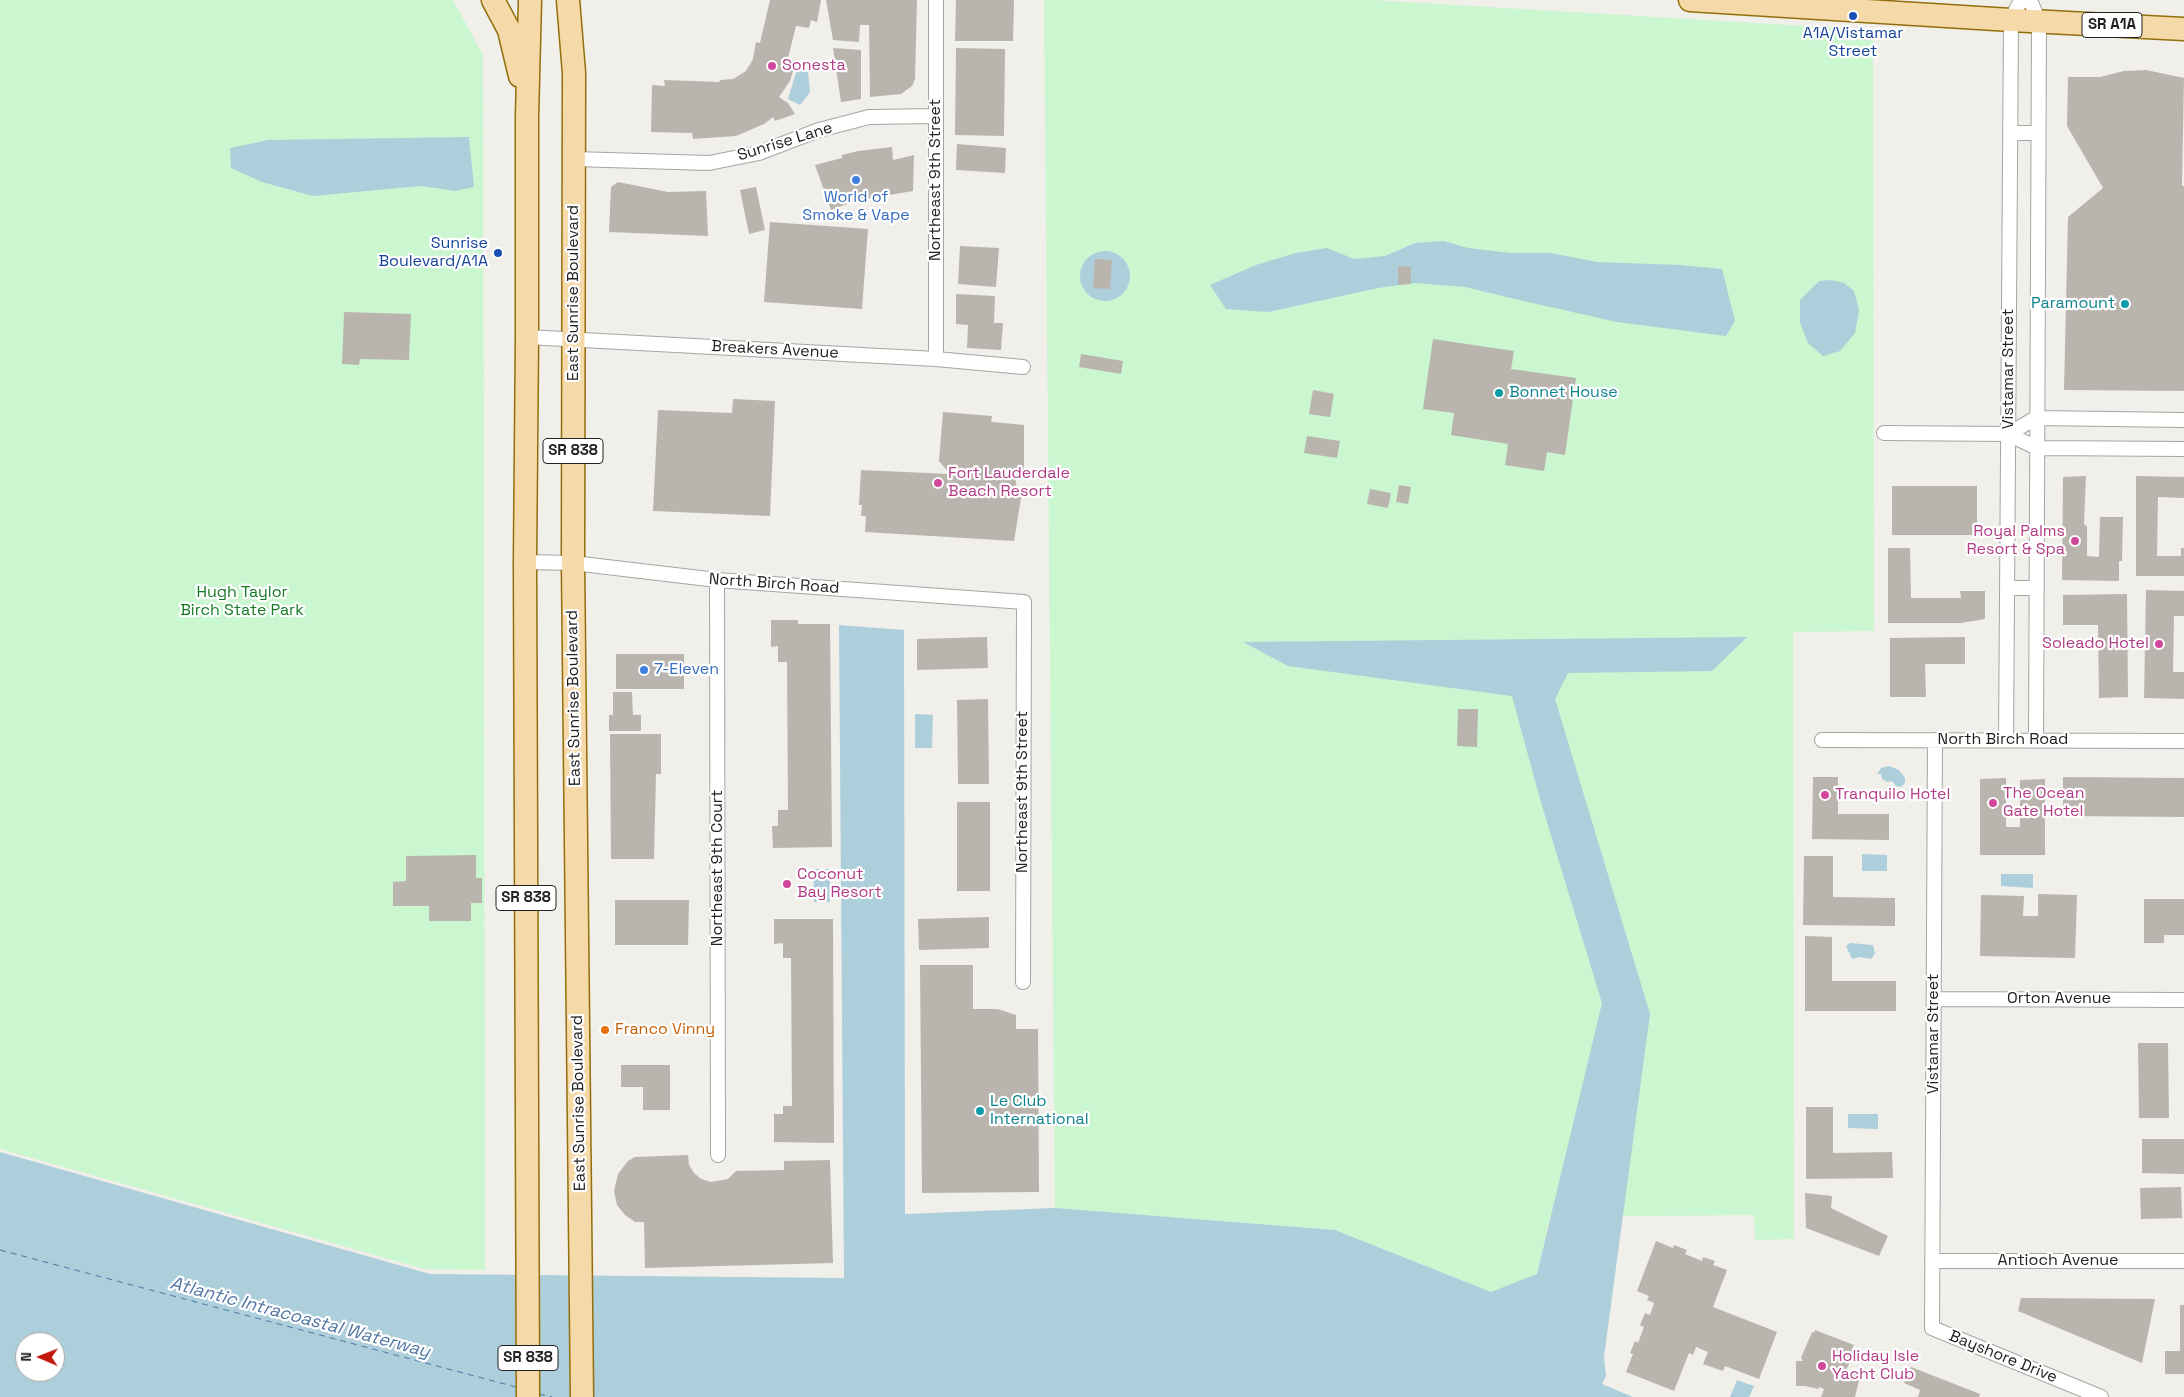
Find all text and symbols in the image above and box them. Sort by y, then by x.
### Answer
marker: A1A/Vistamar Street [1847,10,1859,22]
road number: SR A1A [2082,12,2142,38]
place label: A1A/Vistamar Street [1803,24,1903,62]
place label: Sonesta [782,56,846,76]
marker: Sonesta [766,60,778,72]
street label: Northeast 9th Street [926,99,946,261]
street label: Sunrise Lane [735,118,835,166]
marker: World of Smoke & Vape [850,174,862,186]
place label: World of Smoke & Vape [802,188,910,226]
street label: East Sunrise Boulevard [564,205,584,381]
place label: Sunrise Boulevard/A1A [378,234,488,272]
marker: Sunrise Boulevard/A1A [492,247,504,259]
place label: Paramount [2031,294,2115,314]
marker: Paramount [2119,298,2131,310]
street label: Vistamar Street [1999,309,2019,429]
street label: Breakers Avenue [711,337,839,363]
place label: Bonnet House [1509,383,1618,403]
marker: Bonnet House [1493,387,1505,399]
road number: SR 838 [543,438,603,464]
place label: Fort Lauderdale Beach Resort [948,464,1070,502]
marker: Fort Lauderdale Beach Resort [932,477,944,489]
place label: Royal Palms Resort & Spa [1967,522,2065,560]
marker: Royal Palms Resort & Spa [2069,535,2081,547]
street label: North Birch Road [708,570,840,598]
park label: Hugh Taylor Birch State Park [180,583,304,621]
street label: East Sunrise Boulevard [563,610,585,786]
place label: Soleado Hotel [2042,634,2149,654]
marker: Soleado Hotel [2153,638,2165,650]
place label: 7-Eleven [654,660,719,680]
marker: 7-Eleven [638,664,650,676]
street label: Northeast 9th Street [1013,711,1033,873]
street label: North Birch Road [1938,730,2068,750]
place label: The Ocean Gate Hotel [2003,784,2085,822]
place label: Tranquilo Hotel [1835,785,1950,805]
marker: Tranquilo Hotel [1819,789,1831,801]
street label: Northeast 9th Court [708,790,728,946]
marker: The Ocean Gate Hotel [1987,797,1999,809]
place label: Coconut Bay Resort [797,865,882,903]
marker: Coconut Bay Resort [781,878,793,890]
road number: SR 838 [496,886,556,910]
street label: Vistamar Street [1924,974,1944,1094]
street label: Orton Avenue [2007,989,2111,1009]
street label: East Sunrise Boulevard [568,1015,590,1191]
place label: Franco Vinny [615,1020,715,1040]
marker: Franco Vinny [599,1024,611,1036]
place label: Le Club International [990,1092,1089,1130]
marker: Le Club International [974,1105,986,1117]
street label: Antioch Avenue [1998,1251,2118,1271]
water label: Atlantic Intracoastal Waterway [168,1273,432,1363]
street label: Bayshore Drive [1946,1327,2060,1387]
north arrow [15,1332,65,1382]
road number: SR 838 [498,1346,558,1370]
place label: Holiday Isle Yacht Club [1832,1347,1919,1385]
text: N [17,1352,35,1362]
marker: Holiday Isle Yacht Club [1816,1360,1828,1372]

